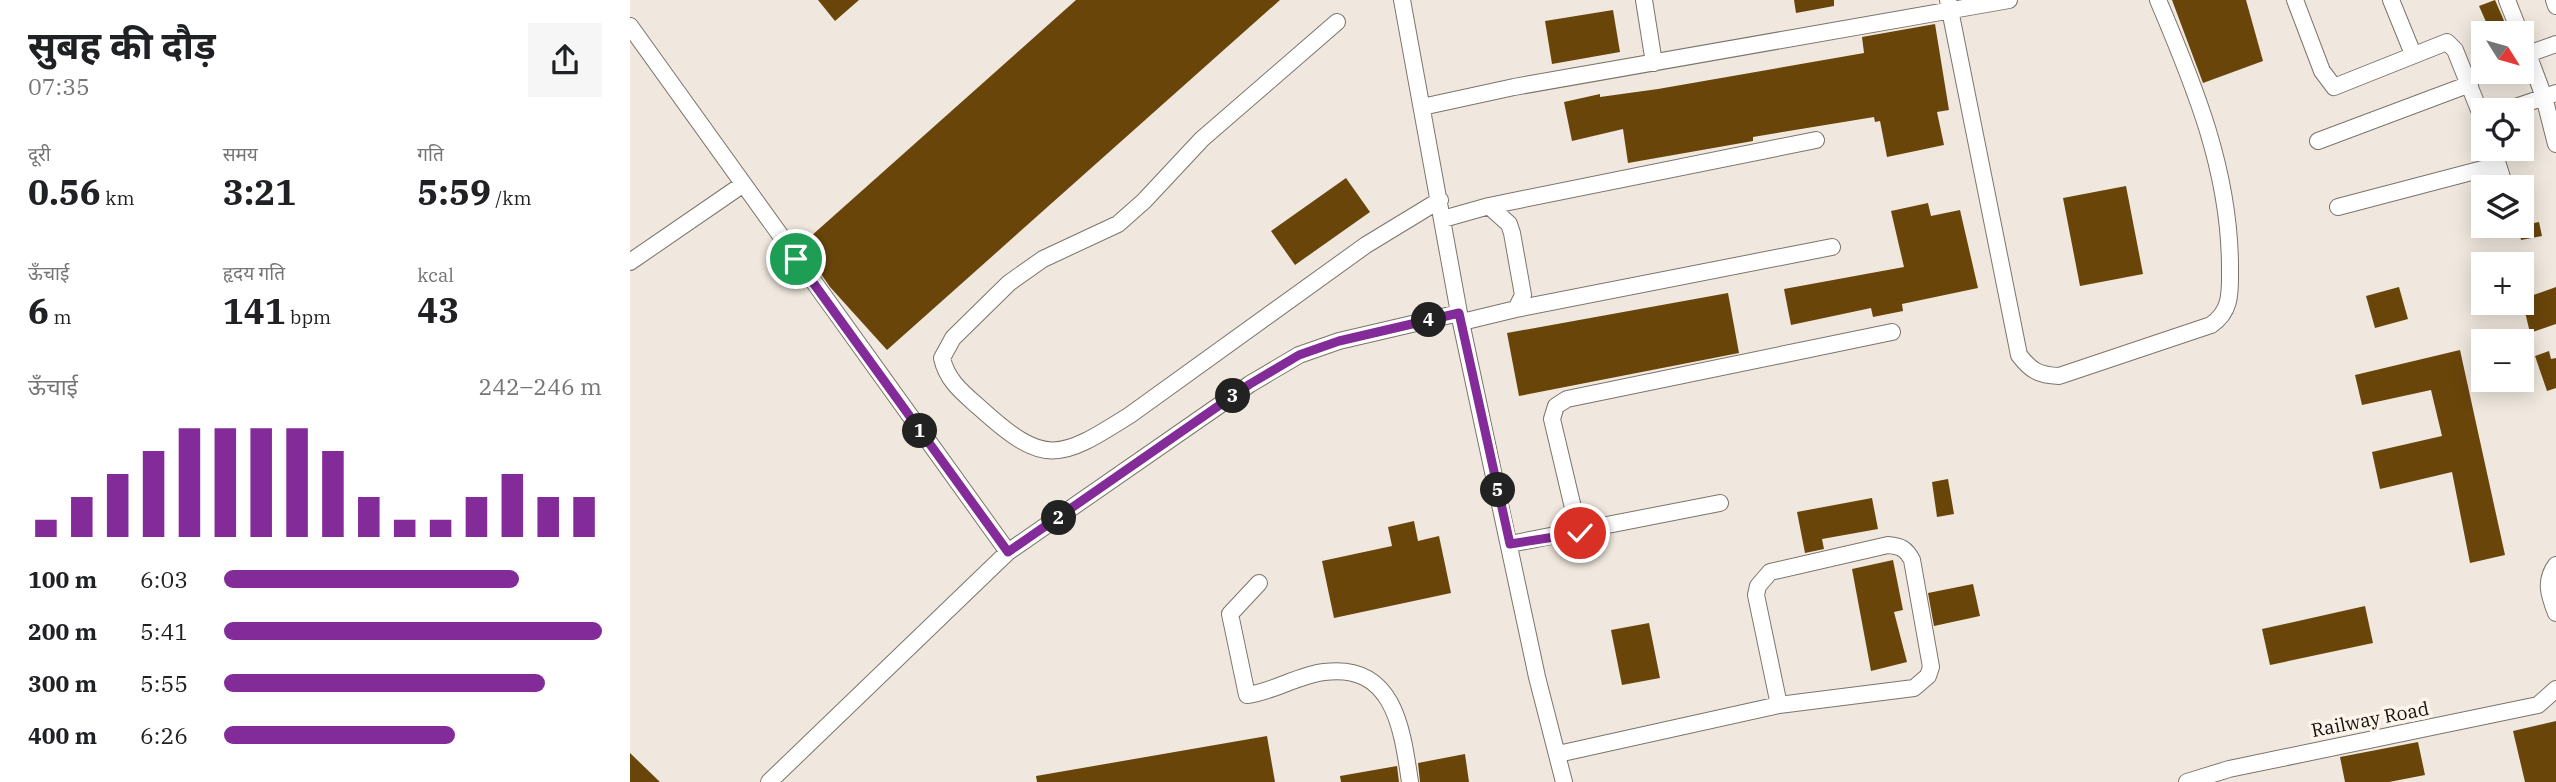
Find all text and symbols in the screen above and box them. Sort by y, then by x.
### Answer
text: सुबह की दौड़ [28,20,216,69]
north arrow [2471,21,2534,84]
map controls [2471,21,2534,392]
button: share [528,23,602,97]
text: 07:35 [28,71,90,101]
button: locate [2471,98,2534,161]
text: दूरी [28,142,51,166]
text: समय [223,142,258,166]
text: गति [417,142,444,166]
text: 0.56 [28,169,101,215]
text: 3:21 [223,169,296,215]
text: 5:59 [417,169,491,215]
button: layers [2471,175,2534,238]
text: km [101,186,135,210]
text: /km [491,186,532,210]
pin [766,229,826,289]
icon: arrive [777,240,815,278]
button: + [2471,252,2534,315]
text: ऊँचाई [28,261,69,285]
text: हृदय गति [223,261,285,285]
text: kcal [417,263,454,287]
text: 43 [417,287,459,333]
text: 6 [28,288,49,334]
text: 141 [223,288,286,334]
pin: 4 [1412,302,1446,338]
text: m [49,305,72,329]
text: bpm [286,305,331,329]
text: 4 [1423,307,1434,331]
button: − [2471,329,2534,392]
text: ऊँचाई [28,371,78,401]
text: 242–246 m [478,371,602,401]
pin: 3 [1216,378,1250,414]
text: 3 [1227,383,1238,407]
pin: 1 [902,414,938,448]
text: 1 [914,418,925,442]
pin: 5 [1480,472,1516,508]
text: 5 [1492,477,1503,501]
pin: 2 [1042,500,1076,536]
pin [1550,503,1610,563]
text: 2 [1053,505,1064,529]
icon: check [1561,514,1599,552]
text: 100 m [28,564,97,594]
text: 6:03 [140,564,188,594]
text: 200 m [28,616,97,646]
text: 5:41 [140,616,188,646]
text: 300 m [28,668,97,698]
text: 5:55 [140,668,188,698]
street label: Railway Road [2309,696,2431,742]
text: 400 m [28,720,97,750]
text: 6:26 [140,720,188,750]

